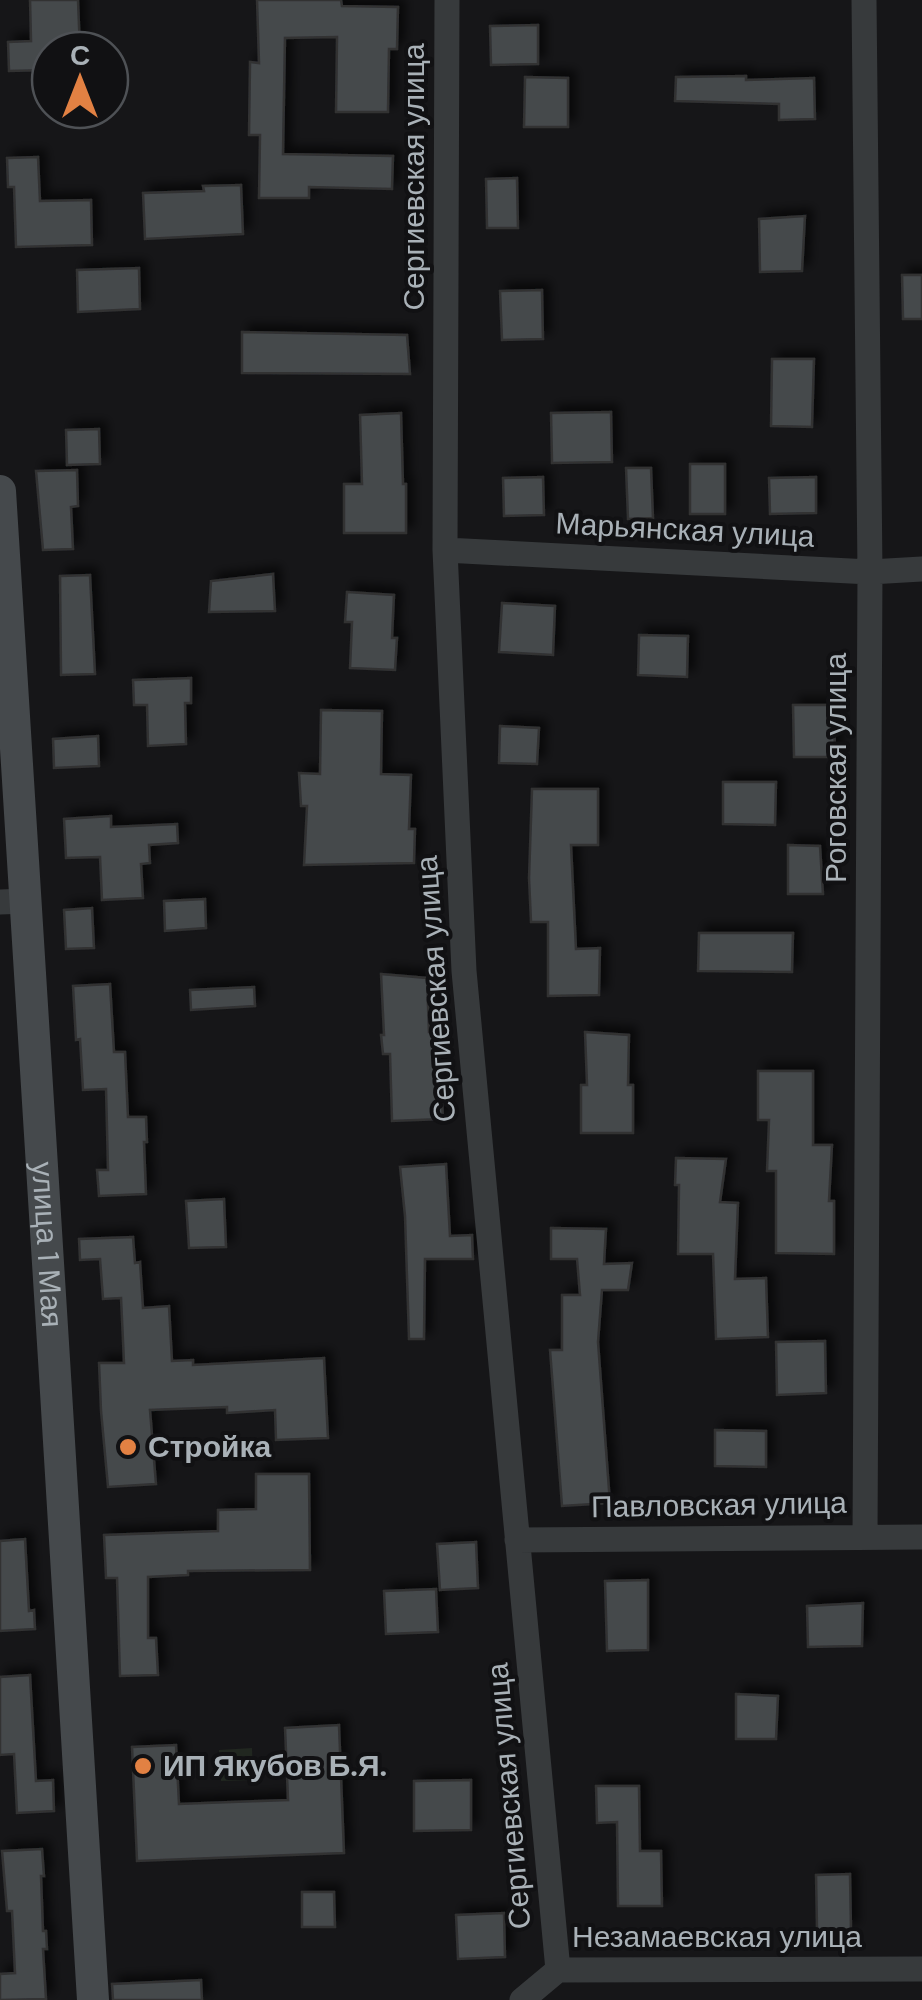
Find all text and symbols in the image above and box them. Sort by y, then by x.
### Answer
north arrow [30,30,130,130]
text: С [70,37,90,74]
street label: Сергиевская улица [394,43,433,311]
street label: Марьянская улица [555,503,816,556]
street label: Роговская улица [816,653,855,883]
street label: Сергиевская улица [407,854,464,1124]
street label: улица 1 Мая [23,1160,72,1329]
place label: Стройка [148,1427,271,1466]
marker: Стройка [117,1436,139,1458]
street label: Павловская улица [591,1483,848,1526]
street label: Сергиевская улица [477,1661,540,1931]
place label: ИП Якубов Б.Я. [163,1746,387,1785]
marker: ИП Якубов Б.Я. [132,1755,154,1777]
street label: Незамаевская улица [572,1917,862,1956]

